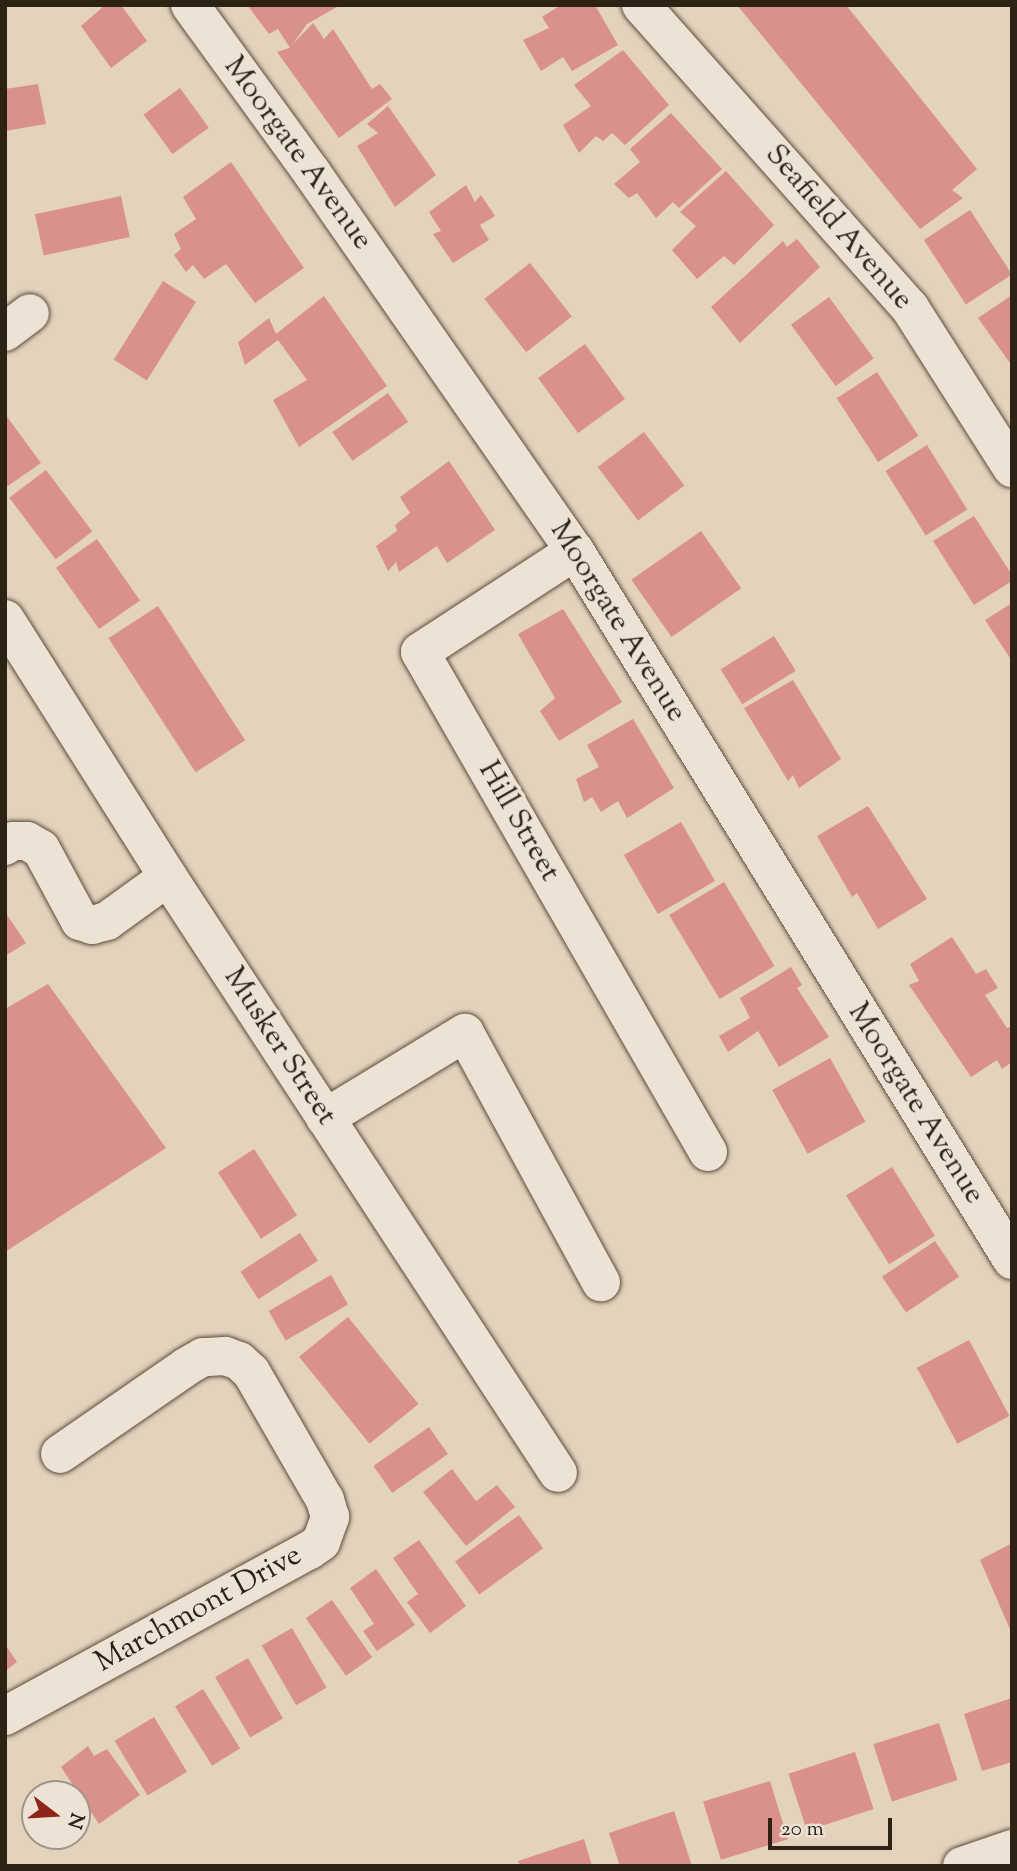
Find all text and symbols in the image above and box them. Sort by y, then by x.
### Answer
street label: Moorgate Avenue [215,50,379,258]
street label: Seafield Avenue [756,138,920,318]
street label: Moorgate Avenue [541,515,693,729]
street label: Hill Street [469,755,567,889]
street label: Musker Street [215,961,343,1133]
street label: Moorgate Avenue [839,997,991,1211]
street label: Marchmont Drive [90,1538,308,1682]
north arrow [21,1780,91,1850]
scale bar [772,1804,896,1848]
text: N [60,1809,90,1832]
text: 20 m [781,1815,824,1845]

